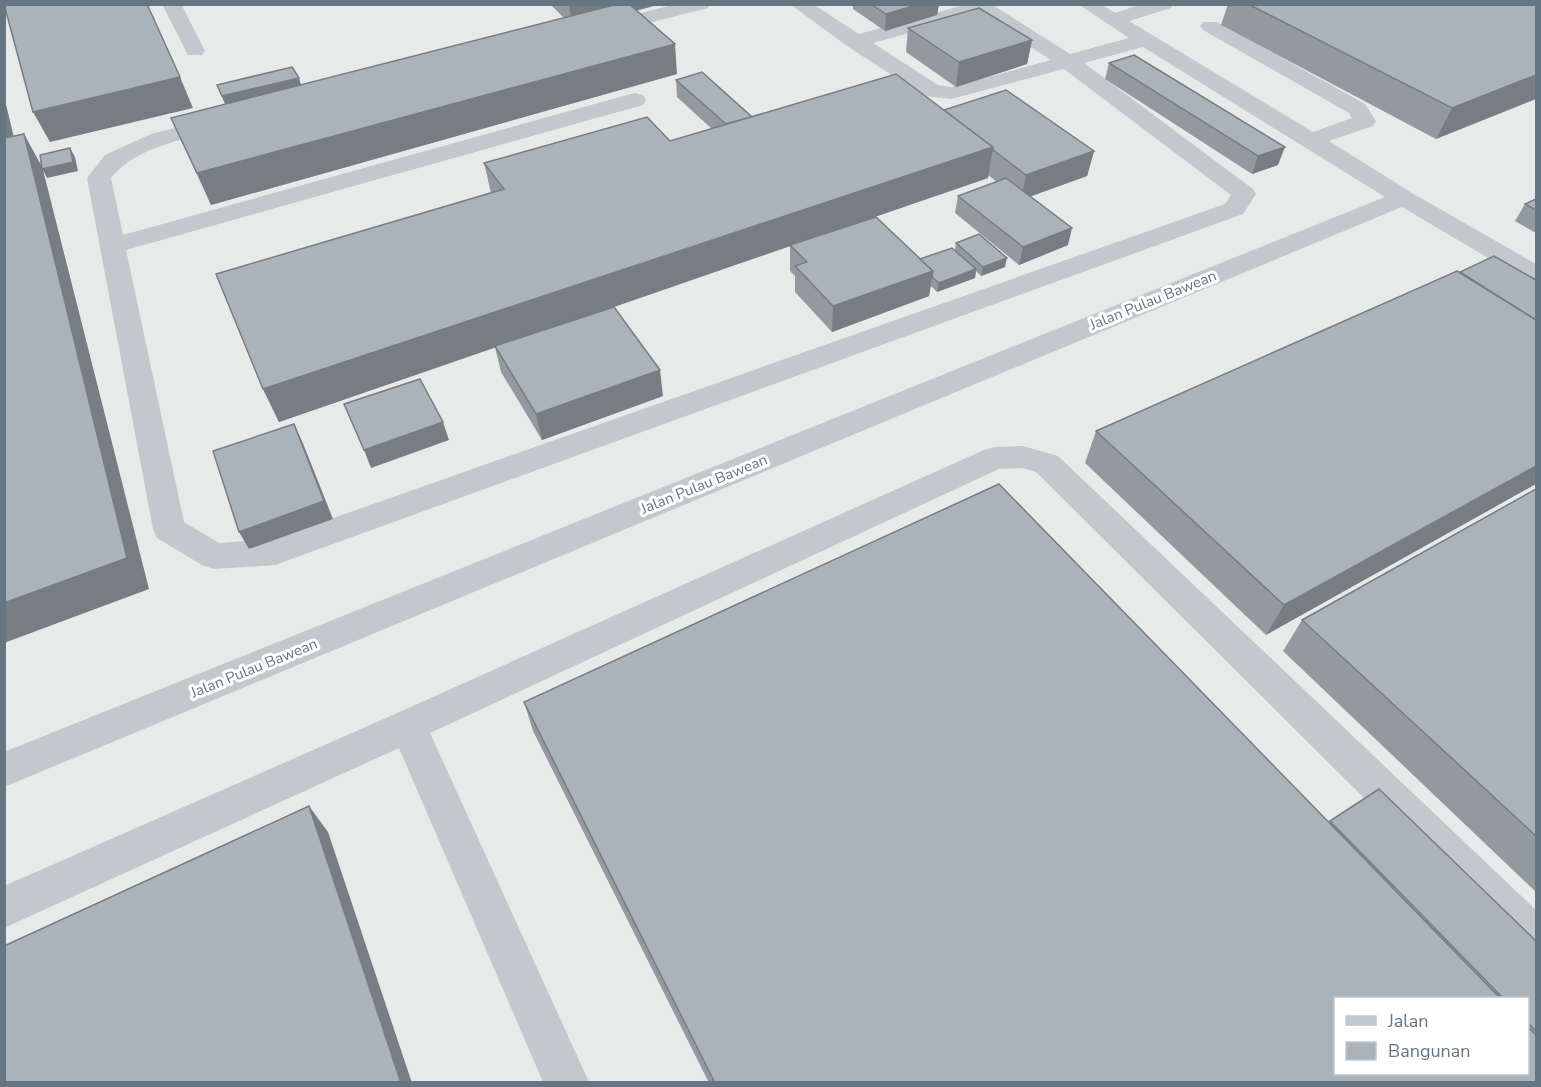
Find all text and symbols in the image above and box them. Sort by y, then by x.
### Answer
street label: Jalan Pulau Bawean [1086,265,1219,335]
street label: Jalan Pulau Bawean [637,449,770,519]
street label: Jalan Pulau Bawean [187,633,320,703]
legend [1334,997,1529,1075]
text: Jalan [1387,1009,1428,1033]
text: Bangunan [1388,1039,1471,1063]

